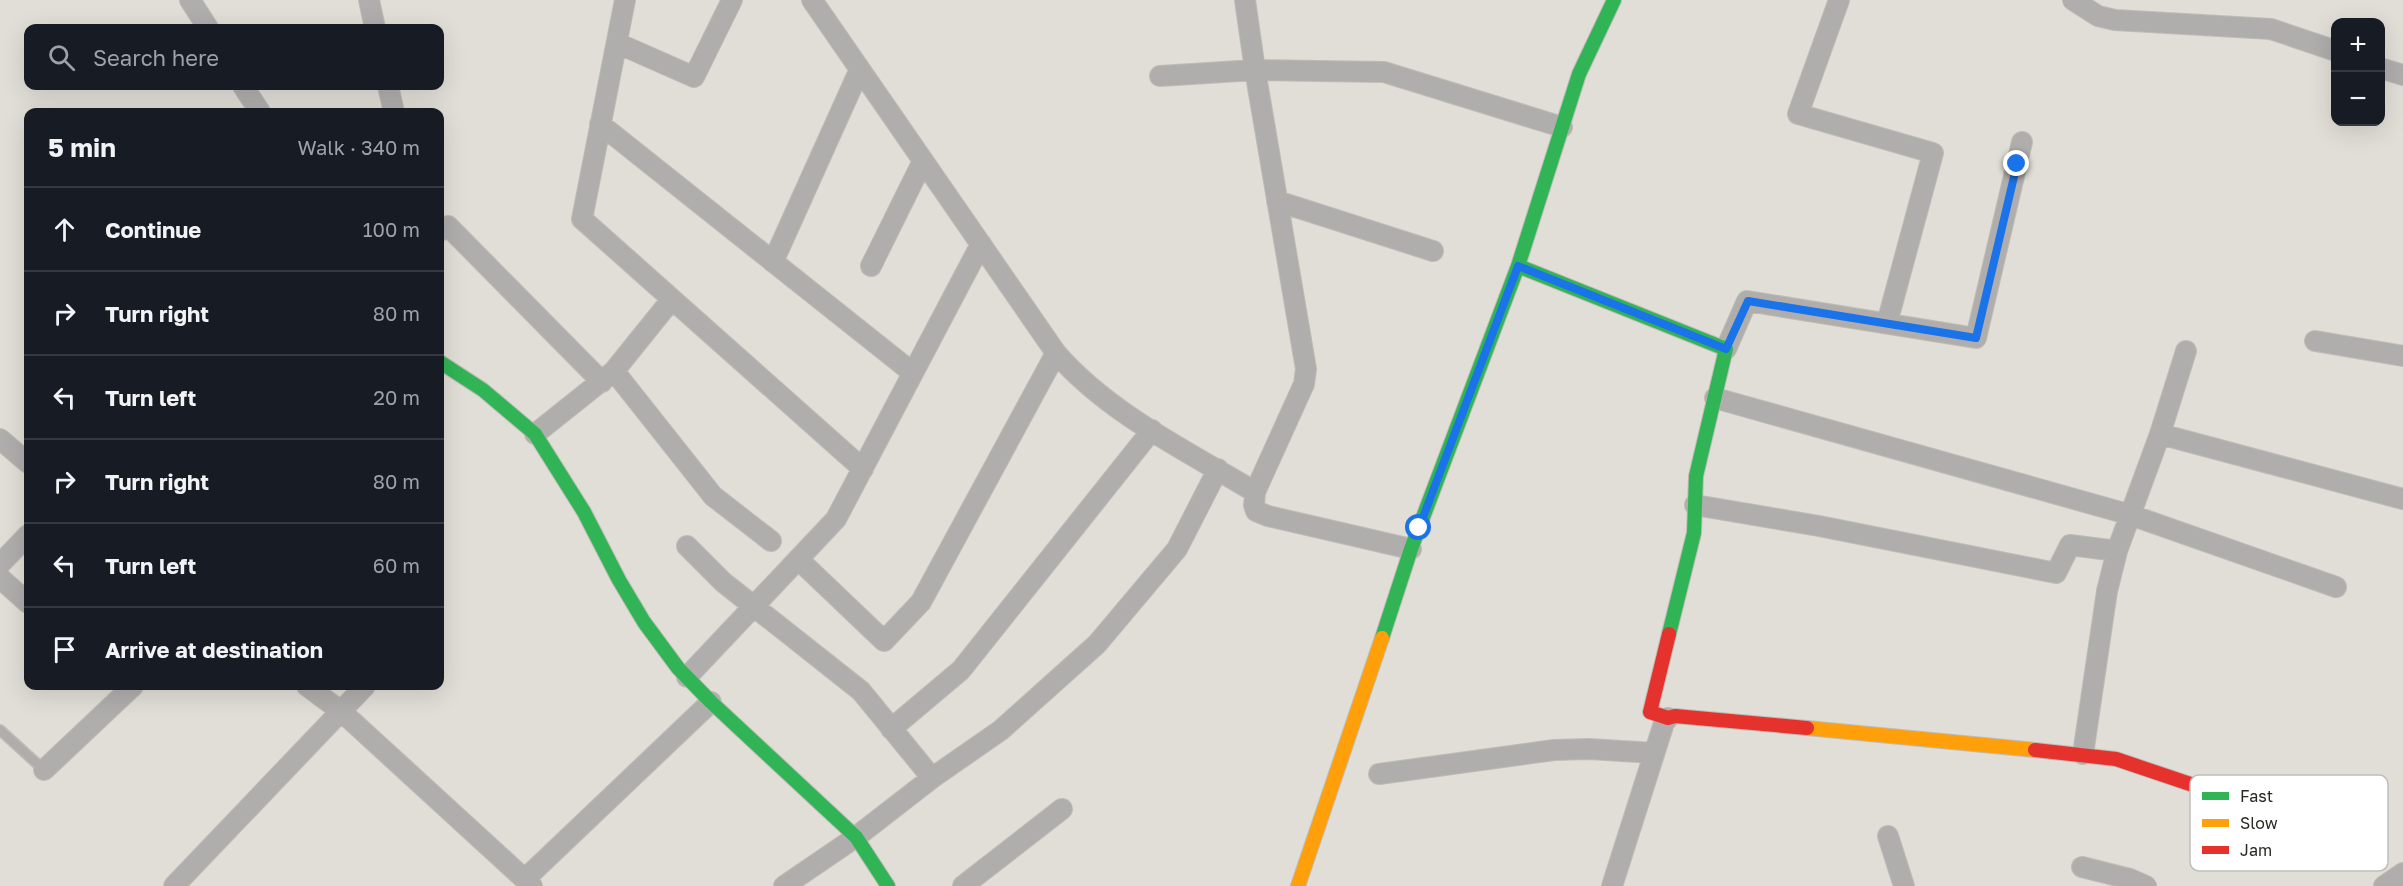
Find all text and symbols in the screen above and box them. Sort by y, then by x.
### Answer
map controls [2331,18,2385,126]
button: + [2331,18,2385,72]
search box [24,24,444,90]
icon: search [45,41,78,74]
text: Search here [93,44,219,71]
button: − [2331,72,2385,126]
text: 5 min [48,132,116,163]
text: Walk · 340 m [298,135,420,159]
route end [2003,150,2029,176]
icon: ahead [48,213,81,246]
text: Continue [105,216,201,243]
text: 100 m [363,217,420,241]
icon: right [48,297,81,330]
text: Turn right [105,300,209,327]
text: 80 m [373,301,420,325]
icon: left [48,381,81,414]
text: Turn left [105,384,196,411]
text: 20 m [373,385,420,409]
icon: right [48,465,81,498]
text: Turn right [105,468,209,495]
text: 80 m [373,469,420,493]
route start [1405,514,1431,540]
icon: left [48,549,81,582]
text: Turn left [105,552,196,579]
text: 60 m [373,553,420,577]
icon: arrive [48,633,81,666]
text: Arrive at destination [105,636,323,663]
legend [2190,775,2388,871]
text: Fast [2240,786,2273,806]
text: Slow [2240,813,2278,833]
text: Jam [2240,840,2272,860]

